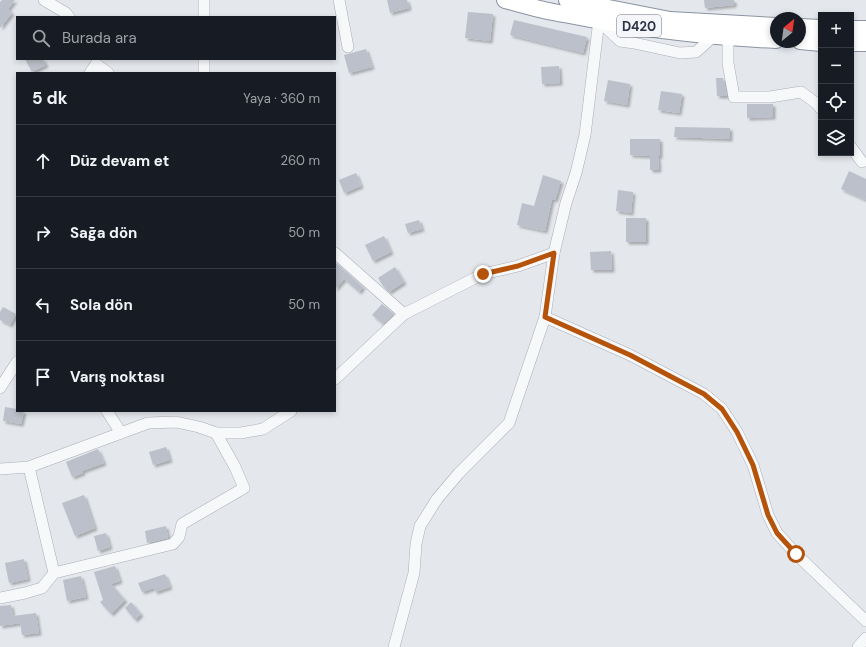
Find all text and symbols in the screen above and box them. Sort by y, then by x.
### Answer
north arrow [770,12,806,48]
map controls [818,12,854,156]
button: + [818,12,854,48]
road number: D420 [617,15,661,37]
search box [16,16,336,60]
icon: search [30,27,52,49]
text: Burada ara [62,28,137,48]
button: − [818,48,854,84]
button: locate [818,84,854,120]
text: 5 dk [32,87,68,109]
text: Yaya · 360 m [243,90,320,107]
button: layers [818,120,854,156]
icon: ahead [32,150,54,172]
text: Düz devam et [70,151,169,171]
text: 260 m [280,152,320,169]
icon: right [32,222,54,244]
text: Sağa dön [70,223,137,243]
text: 50 m [288,224,320,241]
route end [474,265,492,283]
icon: left [32,294,54,316]
text: Sola dön [70,295,133,315]
text: 50 m [288,296,320,313]
icon: arrive [32,366,54,388]
text: Varış noktası [70,367,164,387]
route start [787,545,805,563]

